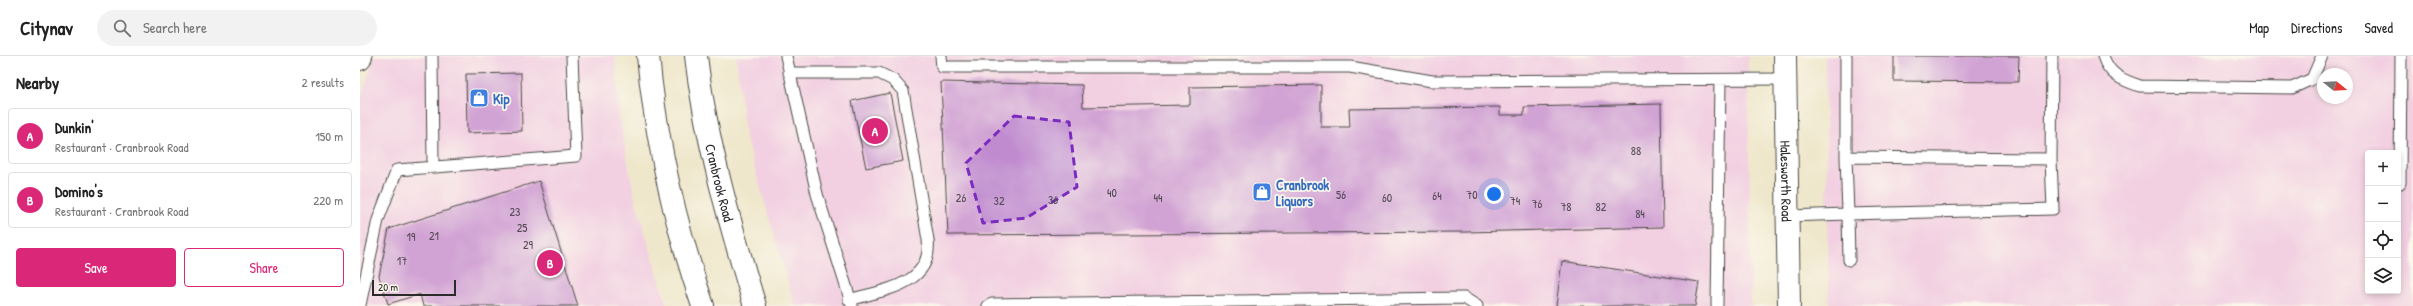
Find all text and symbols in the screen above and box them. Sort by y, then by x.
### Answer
search box [97,10,377,46]
text: Citynav [20,15,73,41]
icon: search [111,17,133,39]
text: Search here [143,17,207,38]
text: Map [2249,18,2269,37]
text: Directions [2291,18,2342,37]
text: Saved [2364,18,2393,37]
north arrow [2317,68,2353,104]
text: Nearby [16,71,59,94]
text: 2 results [302,73,344,91]
shop icon: Kip [468,87,490,109]
place label: Kip [493,89,510,110]
pin: A [862,116,888,146]
text: Dunkin' [55,117,94,138]
text: A [27,127,33,145]
text: 150 m [315,127,343,145]
text: Restaurant · Cranbrook Road [55,138,189,156]
street label: Halesworth Road [1777,140,1797,222]
street label: Cranbrook Road [702,142,739,224]
house number: 88 [1631,142,1641,159]
map controls [2365,150,2401,294]
button: + [2365,150,2401,186]
place label: Cranbrook Liquors [1276,175,1329,212]
text: Domino's [55,181,103,202]
shop icon: Cranbrook Liquors [1251,181,1273,203]
house number: 40 [1107,184,1117,201]
your location [1484,184,1504,204]
house number: 56 [1336,186,1346,203]
house number: 70 [1466,186,1478,203]
button: − [2365,186,2401,222]
house number: 64 [1432,187,1442,204]
house number: 26 [956,189,966,206]
house number: 44 [1153,189,1163,206]
house number: 60 [1382,189,1392,206]
text: B [27,191,33,209]
text: 220 m [313,191,343,209]
house number: 36 [1048,191,1058,208]
house number: 32 [994,192,1005,209]
house number: 74 [1510,192,1521,209]
house number: 76 [1532,195,1543,212]
house number: 78 [1560,198,1572,215]
house number: 82 [1596,198,1607,215]
text: Restaurant · Cranbrook Road [55,202,189,220]
house number: 23 [510,203,521,220]
house number: 84 [1635,205,1645,222]
house number: 25 [517,219,527,236]
button: locate [2365,222,2401,258]
house number: 21 [429,227,439,244]
house number: 19 [407,228,416,245]
house number: 29 [523,236,534,253]
button: Save [16,248,176,287]
button: Share [184,248,344,287]
pin: B [537,248,563,278]
house number: 17 [397,252,407,269]
button: layers [2365,258,2401,294]
scale bar [372,278,456,297]
text: 20 m [378,280,398,294]

